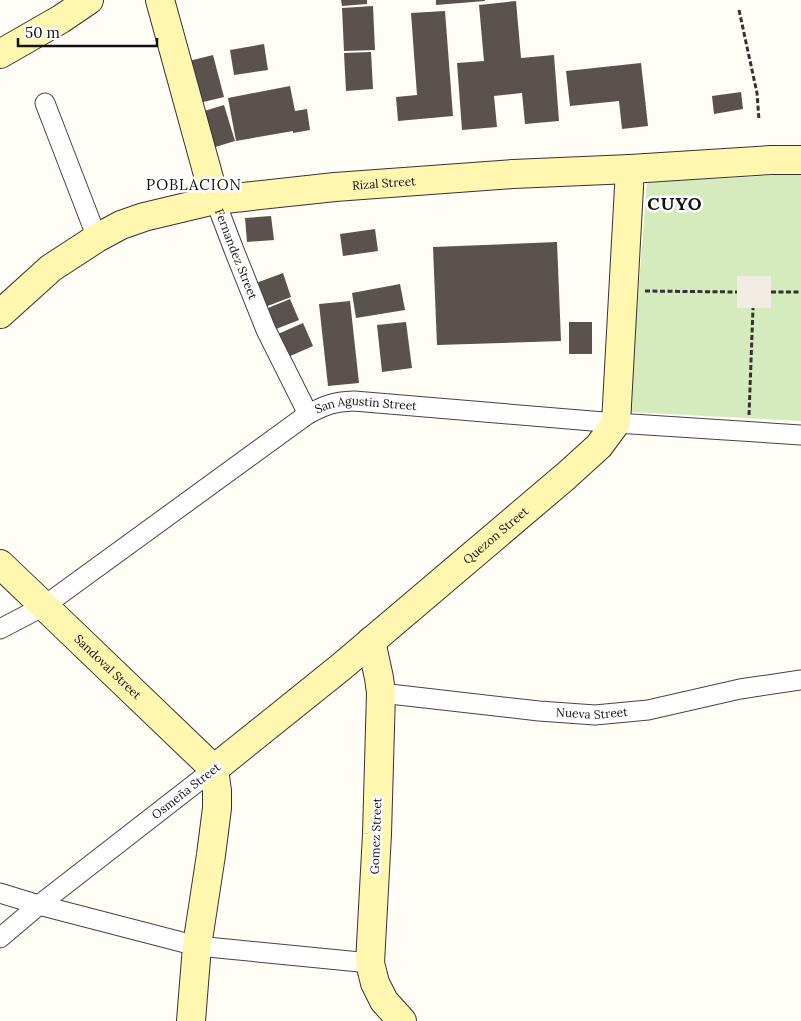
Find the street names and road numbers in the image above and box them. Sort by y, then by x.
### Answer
street label: Rizal Street [352,173,417,193]
street label: Fernandez Street [212,207,261,302]
street label: San Agustin Street [312,393,418,417]
street label: Quezon Street [460,503,531,567]
street label: Sandoval Street [71,631,145,702]
street label: Nueva Street [555,704,629,722]
street label: Osmeña Street [148,759,223,822]
street label: Gomez Street [367,797,384,875]

